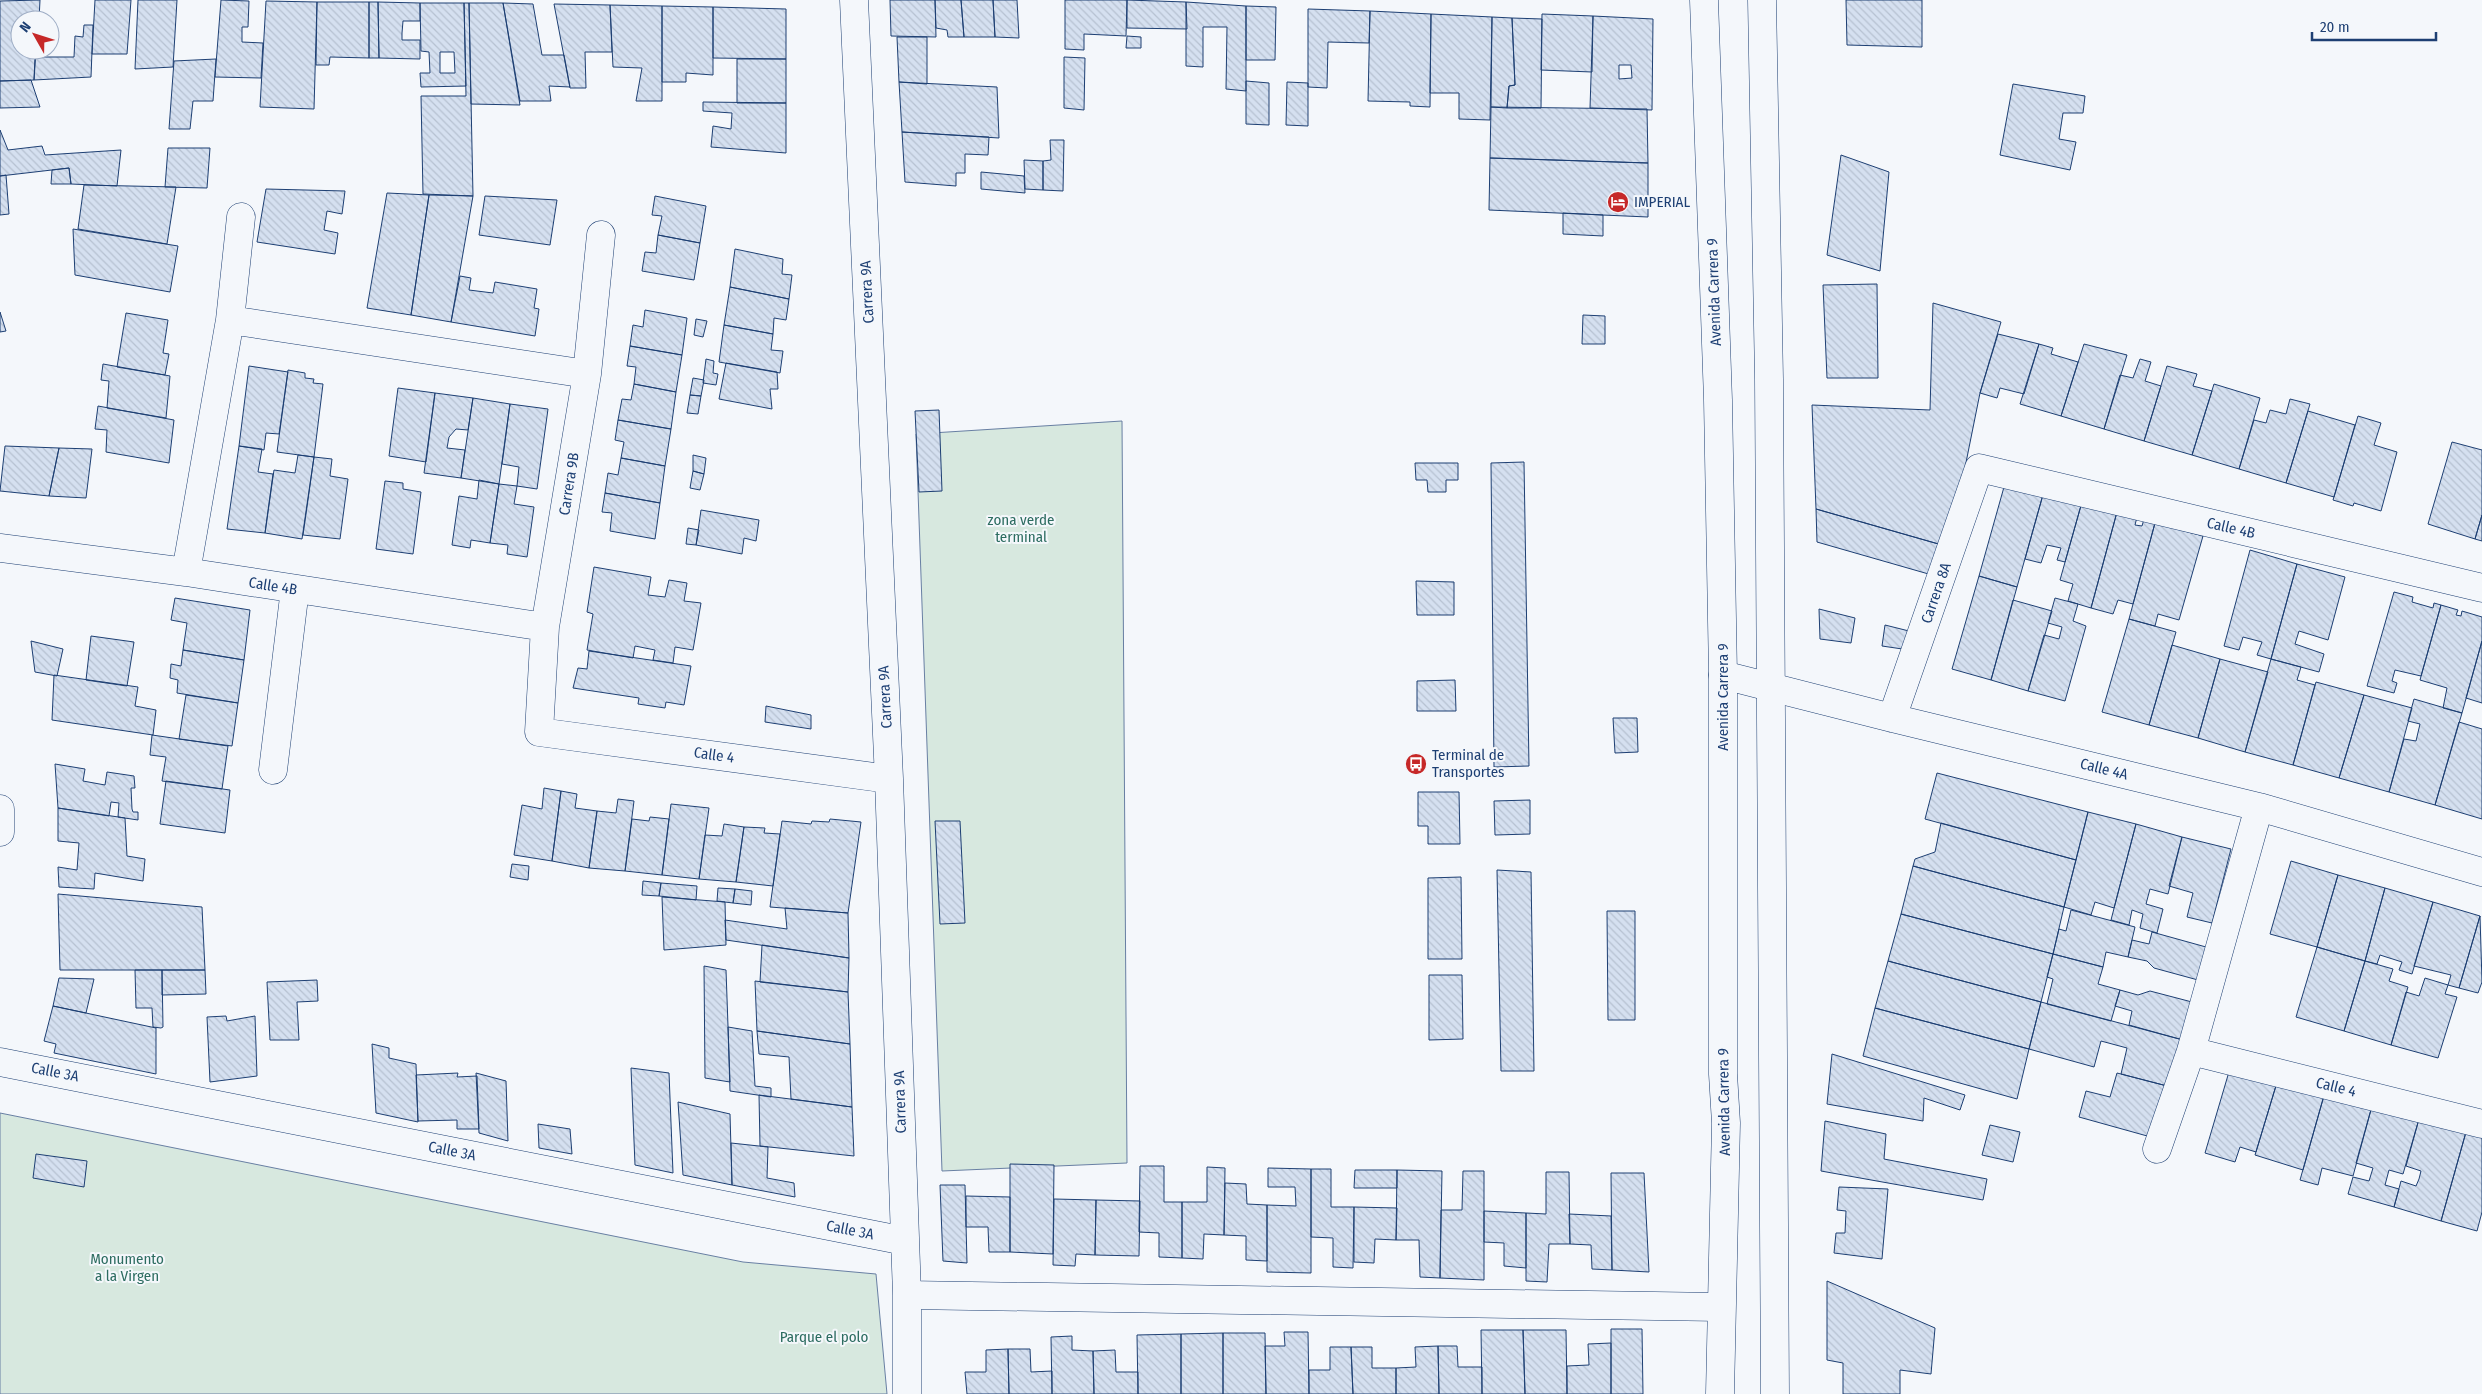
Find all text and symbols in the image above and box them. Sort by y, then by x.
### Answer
north arrow [10,10,60,60]
scale bar [2312,10,2436,42]
text: 20 m [2320,18,2350,36]
text: N [16,19,35,36]
hotel icon: IMPERIAL [1606,190,1630,214]
place label: IMPERIAL [1634,193,1690,211]
street label: Avenida Carrera 9 [1703,238,1725,346]
street label: Carrera 9A [856,260,878,324]
street label: Carrera 9B [555,451,583,517]
park label: zona verde terminal [988,511,1054,546]
street label: Calle 4B [2205,514,2257,542]
street label: Carrera 8A [1917,560,1955,626]
street label: Calle 4B [247,573,299,599]
street label: Avenida Carrera 9 [1714,643,1732,751]
street label: Carrera 9A [874,665,896,729]
street label: Calle 4 [693,743,735,767]
place label: Terminal de Transportes [1432,746,1505,781]
bus stop icon: Terminal de Transportes [1404,752,1428,776]
street label: Calle 4A [2078,754,2130,784]
street label: Avenida Carrera 9 [1714,1048,1734,1156]
street label: Calle 3A [30,1059,80,1085]
street label: Carrera 9A [890,1070,910,1134]
street label: Calle 4 [2314,1073,2358,1101]
street label: Calle 3A [427,1138,477,1164]
street label: Calle 3A [825,1217,875,1243]
park label: Monumento a la Virgen [90,1250,164,1285]
park label: Parque el polo [780,1328,868,1346]

